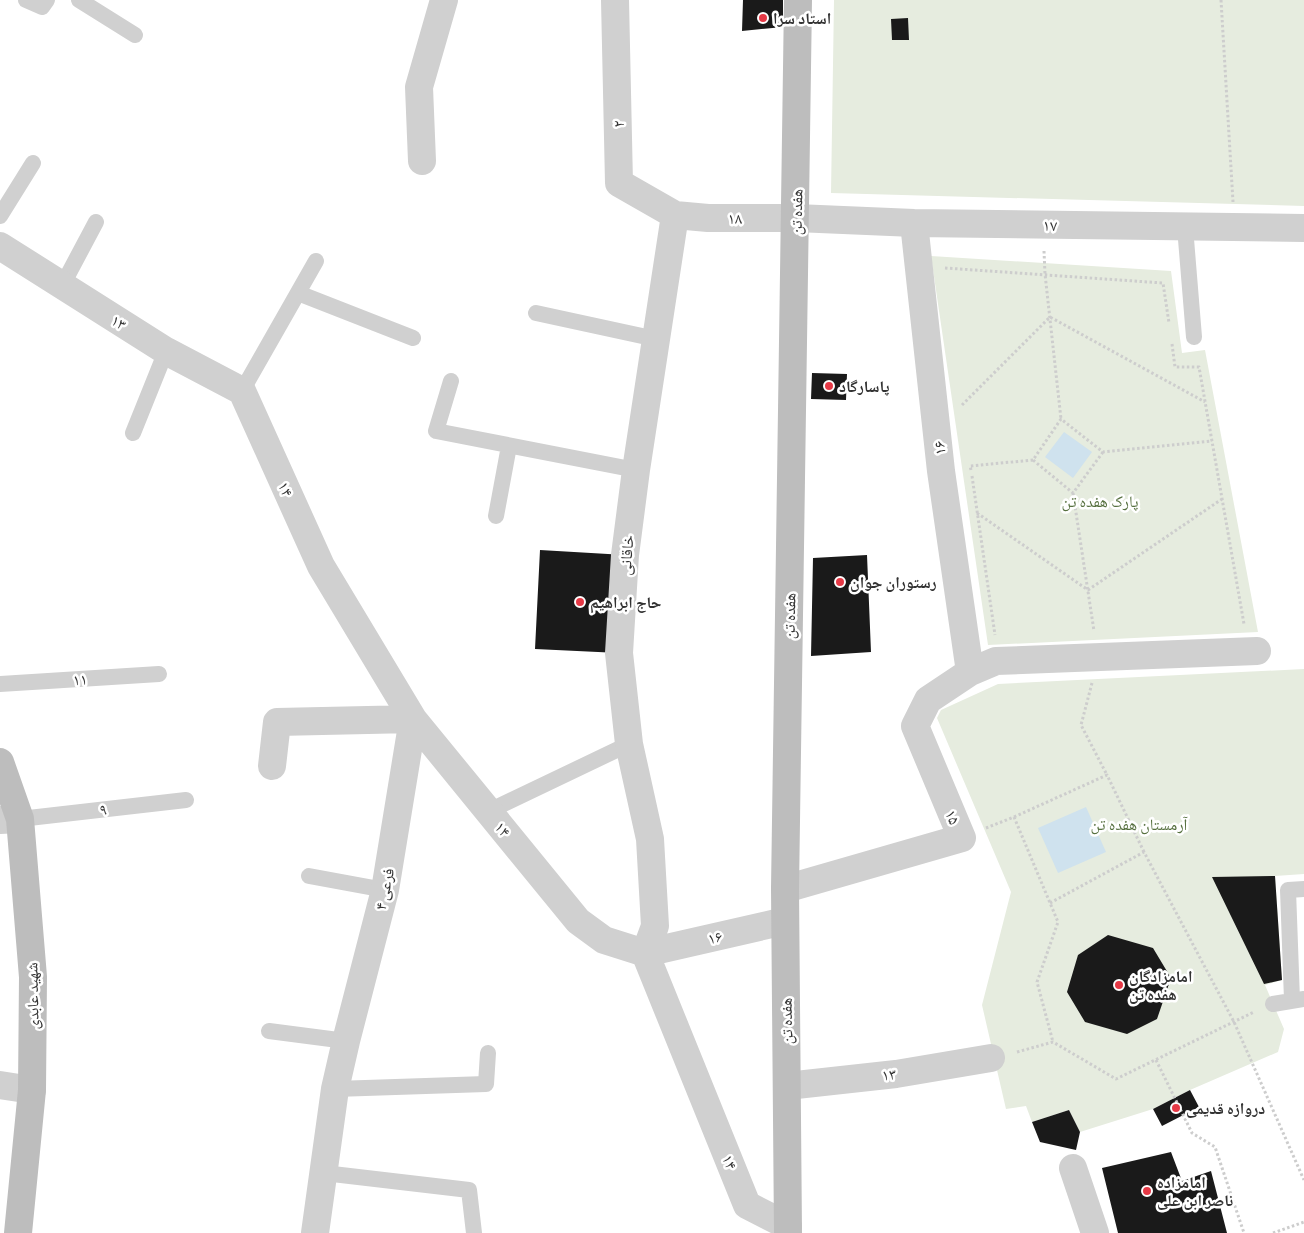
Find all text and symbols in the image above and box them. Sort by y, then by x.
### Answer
place label: استاد سرا [773,8,831,27]
marker: استاد سرا [757,12,769,24]
street label: ۲ [608,120,627,128]
street label: هفده تن [786,189,807,235]
street label: ۱۸ [728,208,742,227]
street label: ۱۷ [1043,215,1057,234]
street label: ۱۳ [108,310,130,333]
place label: پاسارگاد [839,376,890,396]
marker: پاسارگاد [823,380,835,392]
street label: ۱۶ [928,440,949,456]
street label: ۱۴ [275,478,298,499]
park label: پارک هفده تن [1062,491,1139,512]
street label: خاقانی [614,534,639,576]
place label: رستوران جوان [850,572,937,592]
marker: رستوران جوان [834,576,846,588]
place label: حاج ابراهیم [590,592,661,614]
street label: هفده تن [779,593,800,639]
marker: حاج ابراهیم [574,596,586,608]
street label: ۱۱ [72,669,88,688]
street label: ۹ [98,799,108,818]
street label: ۱۵ [942,806,965,827]
park label: آرمستان هفده تن [1091,814,1188,835]
street label: ۱۴ [491,817,515,840]
street label: فرعی ۴ [370,866,399,912]
street label: ۱۶ [706,926,724,947]
street label: شهید عابدی [21,962,44,1030]
place label: امامزادگان هفده تن [1129,966,1192,1004]
marker: امامزادگان هفده تن [1113,979,1125,991]
street label: هفده تن [776,998,797,1044]
street label: ۱۳ [881,1063,897,1084]
place label: دروازه قدیمی [1186,1098,1265,1118]
marker: دروازه قدیمی [1170,1102,1182,1114]
street label: ۱۴ [719,1152,742,1172]
place label: امامزاده ناصر ابن علی [1157,1172,1233,1210]
marker: امامزاده ناصر ابن علی [1141,1185,1153,1197]

